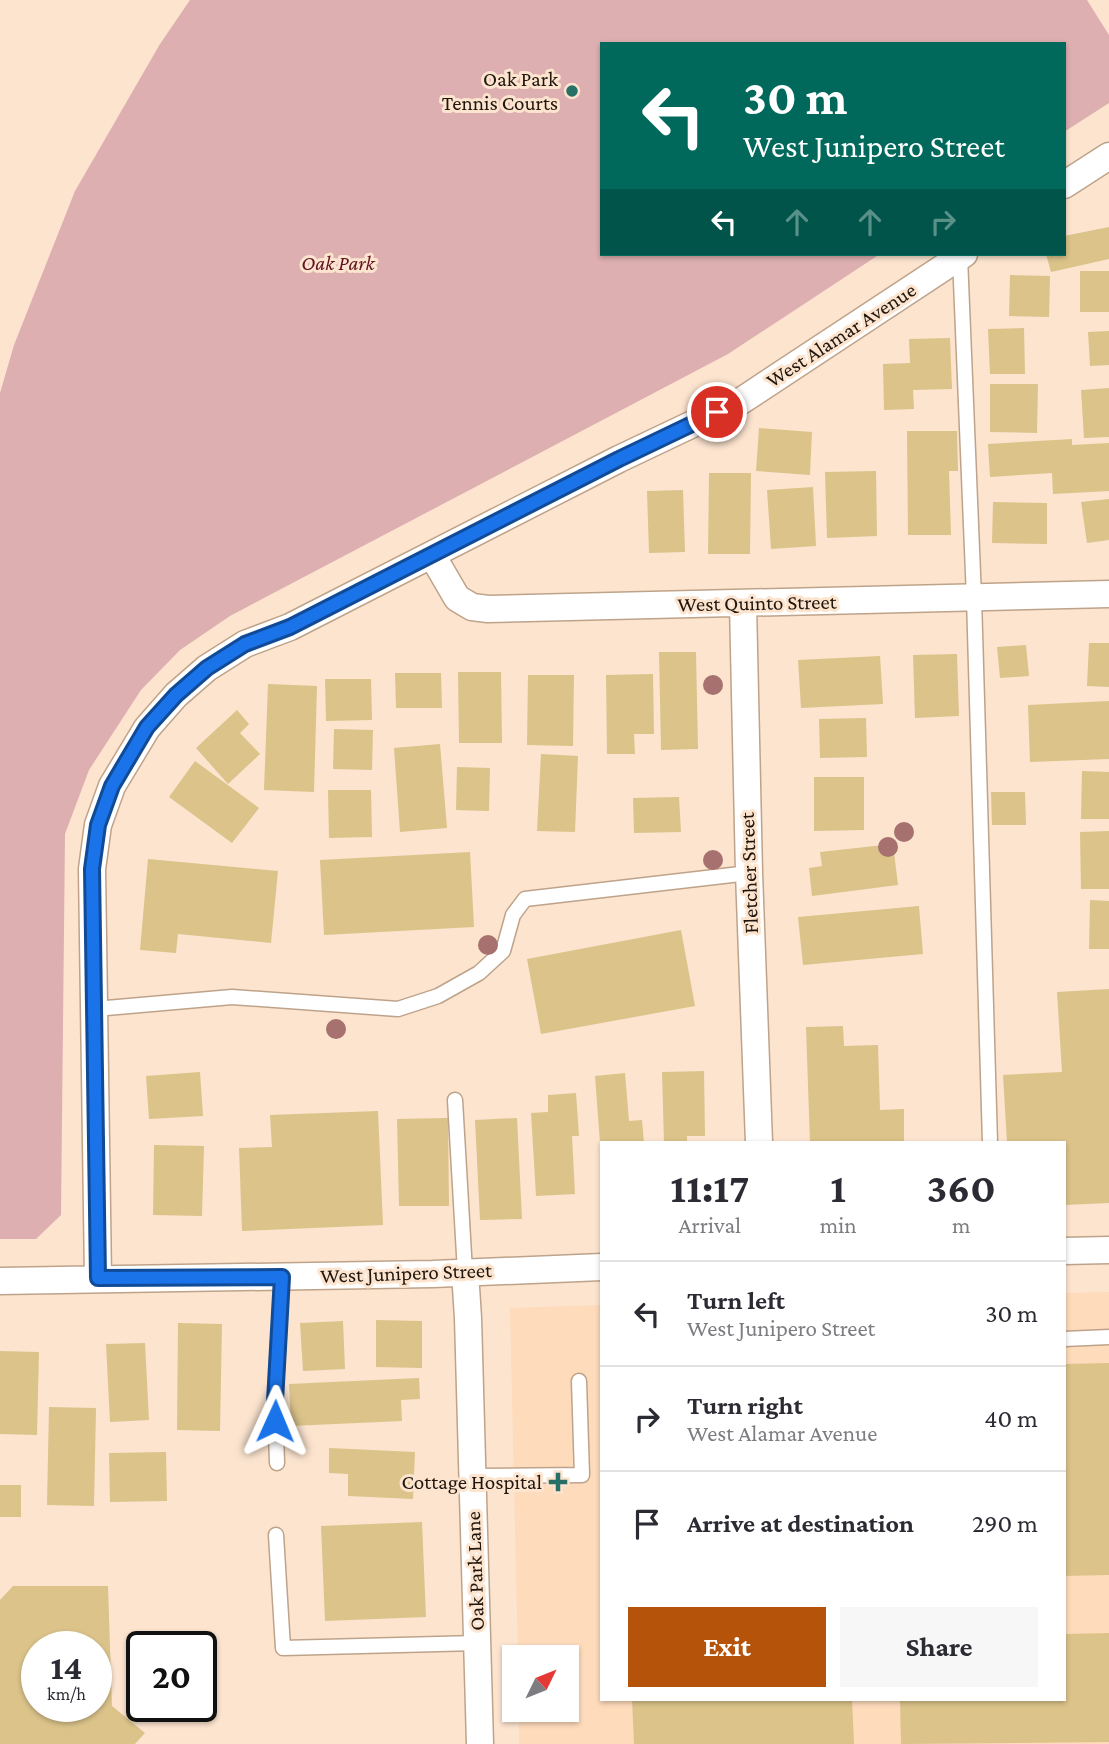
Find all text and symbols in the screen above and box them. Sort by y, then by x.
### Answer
place label: Oak Park Tennis Courts [442,67,558,115]
icon: left [628,70,719,161]
text: 30 m [743,70,848,125]
marker: Oak Park Tennis Courts [564,83,580,99]
text: West Junipero Street [743,128,1005,164]
icon: left [705,203,743,241]
icon: ahead [778,203,816,241]
icon: ahead [851,203,889,241]
icon: right [924,203,962,241]
park label: Oak Park [301,251,376,275]
street label: West Alamar Avenue [762,278,920,392]
pin [687,382,747,442]
icon: arrive [698,393,736,431]
street label: West Quinto Street [677,590,838,616]
street label: Fletcher Street [735,811,763,934]
text: 11:17 [670,1164,749,1211]
text: 1 [830,1164,846,1211]
text: 360 [927,1164,996,1211]
text: Arrival [679,1212,741,1238]
text: min [820,1212,857,1238]
text: m [952,1212,971,1238]
street label: West Junipero Street [320,1258,493,1288]
text: Turn left [687,1286,785,1315]
icon: left [628,1295,666,1333]
text: 30 m [985,1299,1038,1328]
text: West Junipero Street [687,1315,875,1341]
position arrow [238,1384,312,1458]
text: Turn right [687,1391,803,1420]
icon: right [628,1400,666,1438]
text: 40 m [984,1404,1038,1433]
text: West Alamar Avenue [687,1420,877,1446]
place label: Cottage Hospital [402,1470,542,1494]
marker: Cottage Hospital [548,1472,568,1492]
icon: arrive [628,1505,666,1543]
text: Arrive at destination [687,1509,914,1538]
text: 290 m [972,1509,1038,1538]
street label: Oak Park Lane [461,1511,489,1631]
button: Exit [628,1607,826,1687]
button: Share [840,1607,1038,1687]
speed limit sign: 20 [126,1631,217,1722]
north arrow [502,1645,579,1722]
map controls [502,1645,579,1722]
text: 14 [51,1648,82,1687]
text: km/h [47,1684,86,1704]

